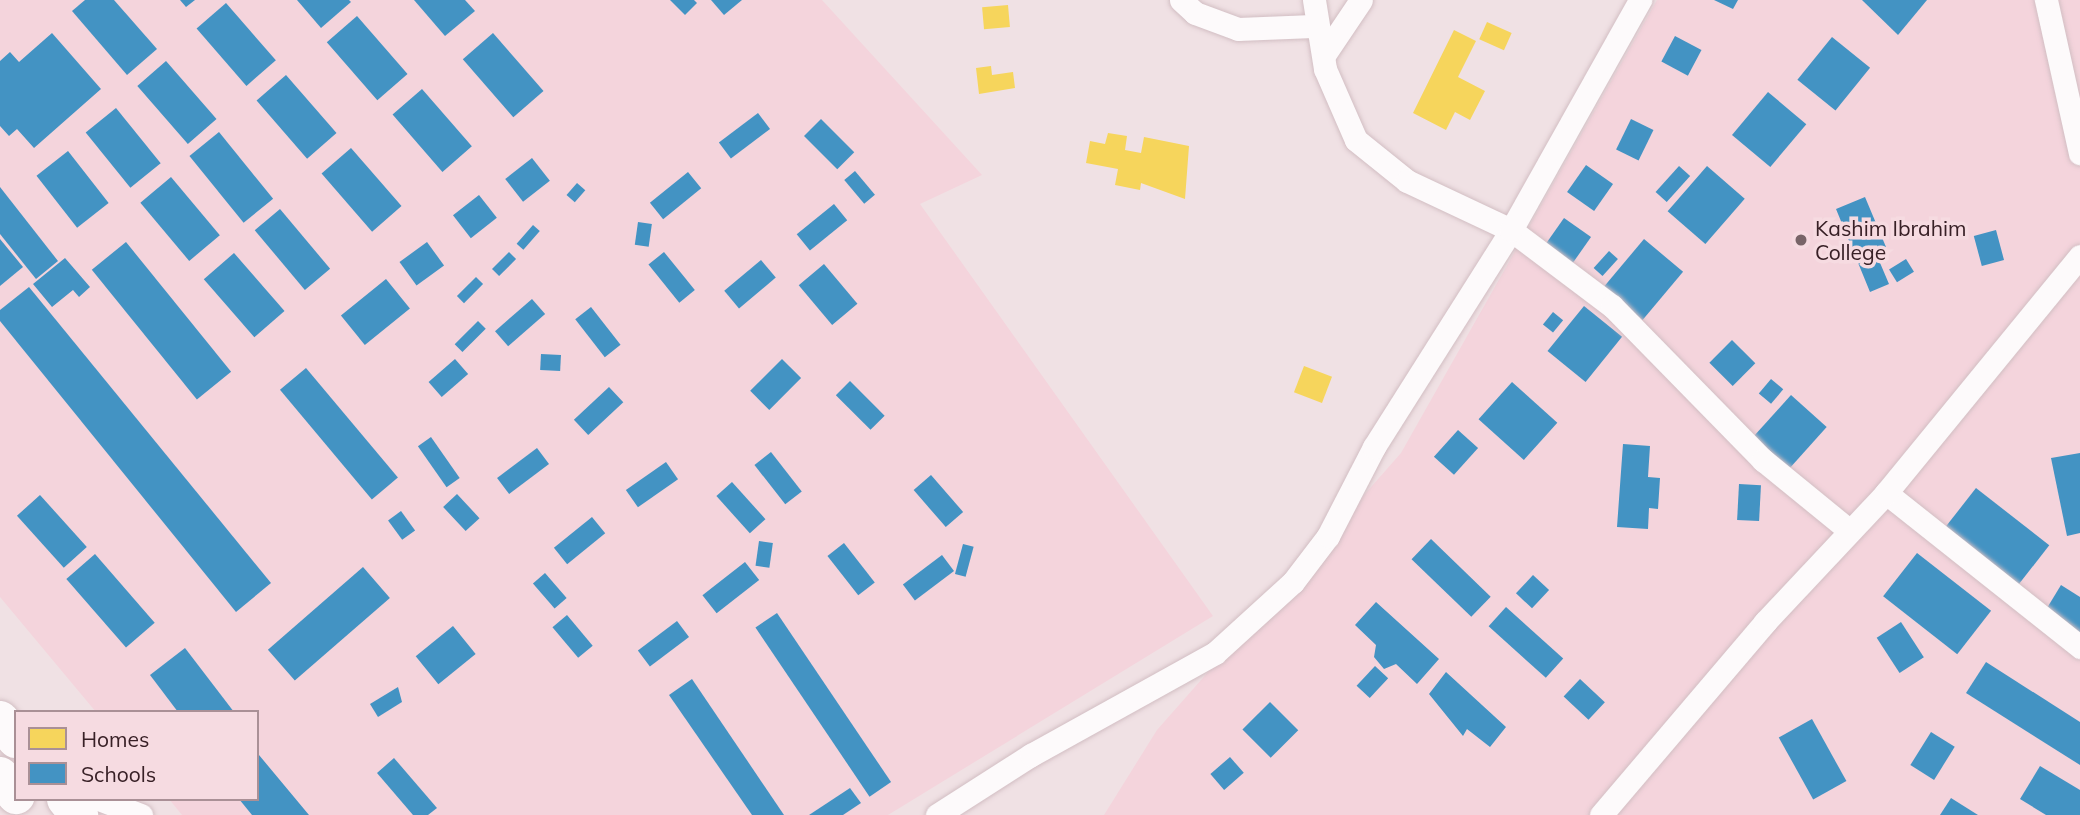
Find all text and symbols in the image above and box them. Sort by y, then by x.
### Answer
place label: Kashim Ibrahim College [1815,215,1966,265]
marker: Kashim Ibrahim College [1793,232,1809,248]
legend [14,710,259,801]
text: Homes [81,726,149,752]
text: Schools [81,761,156,787]

